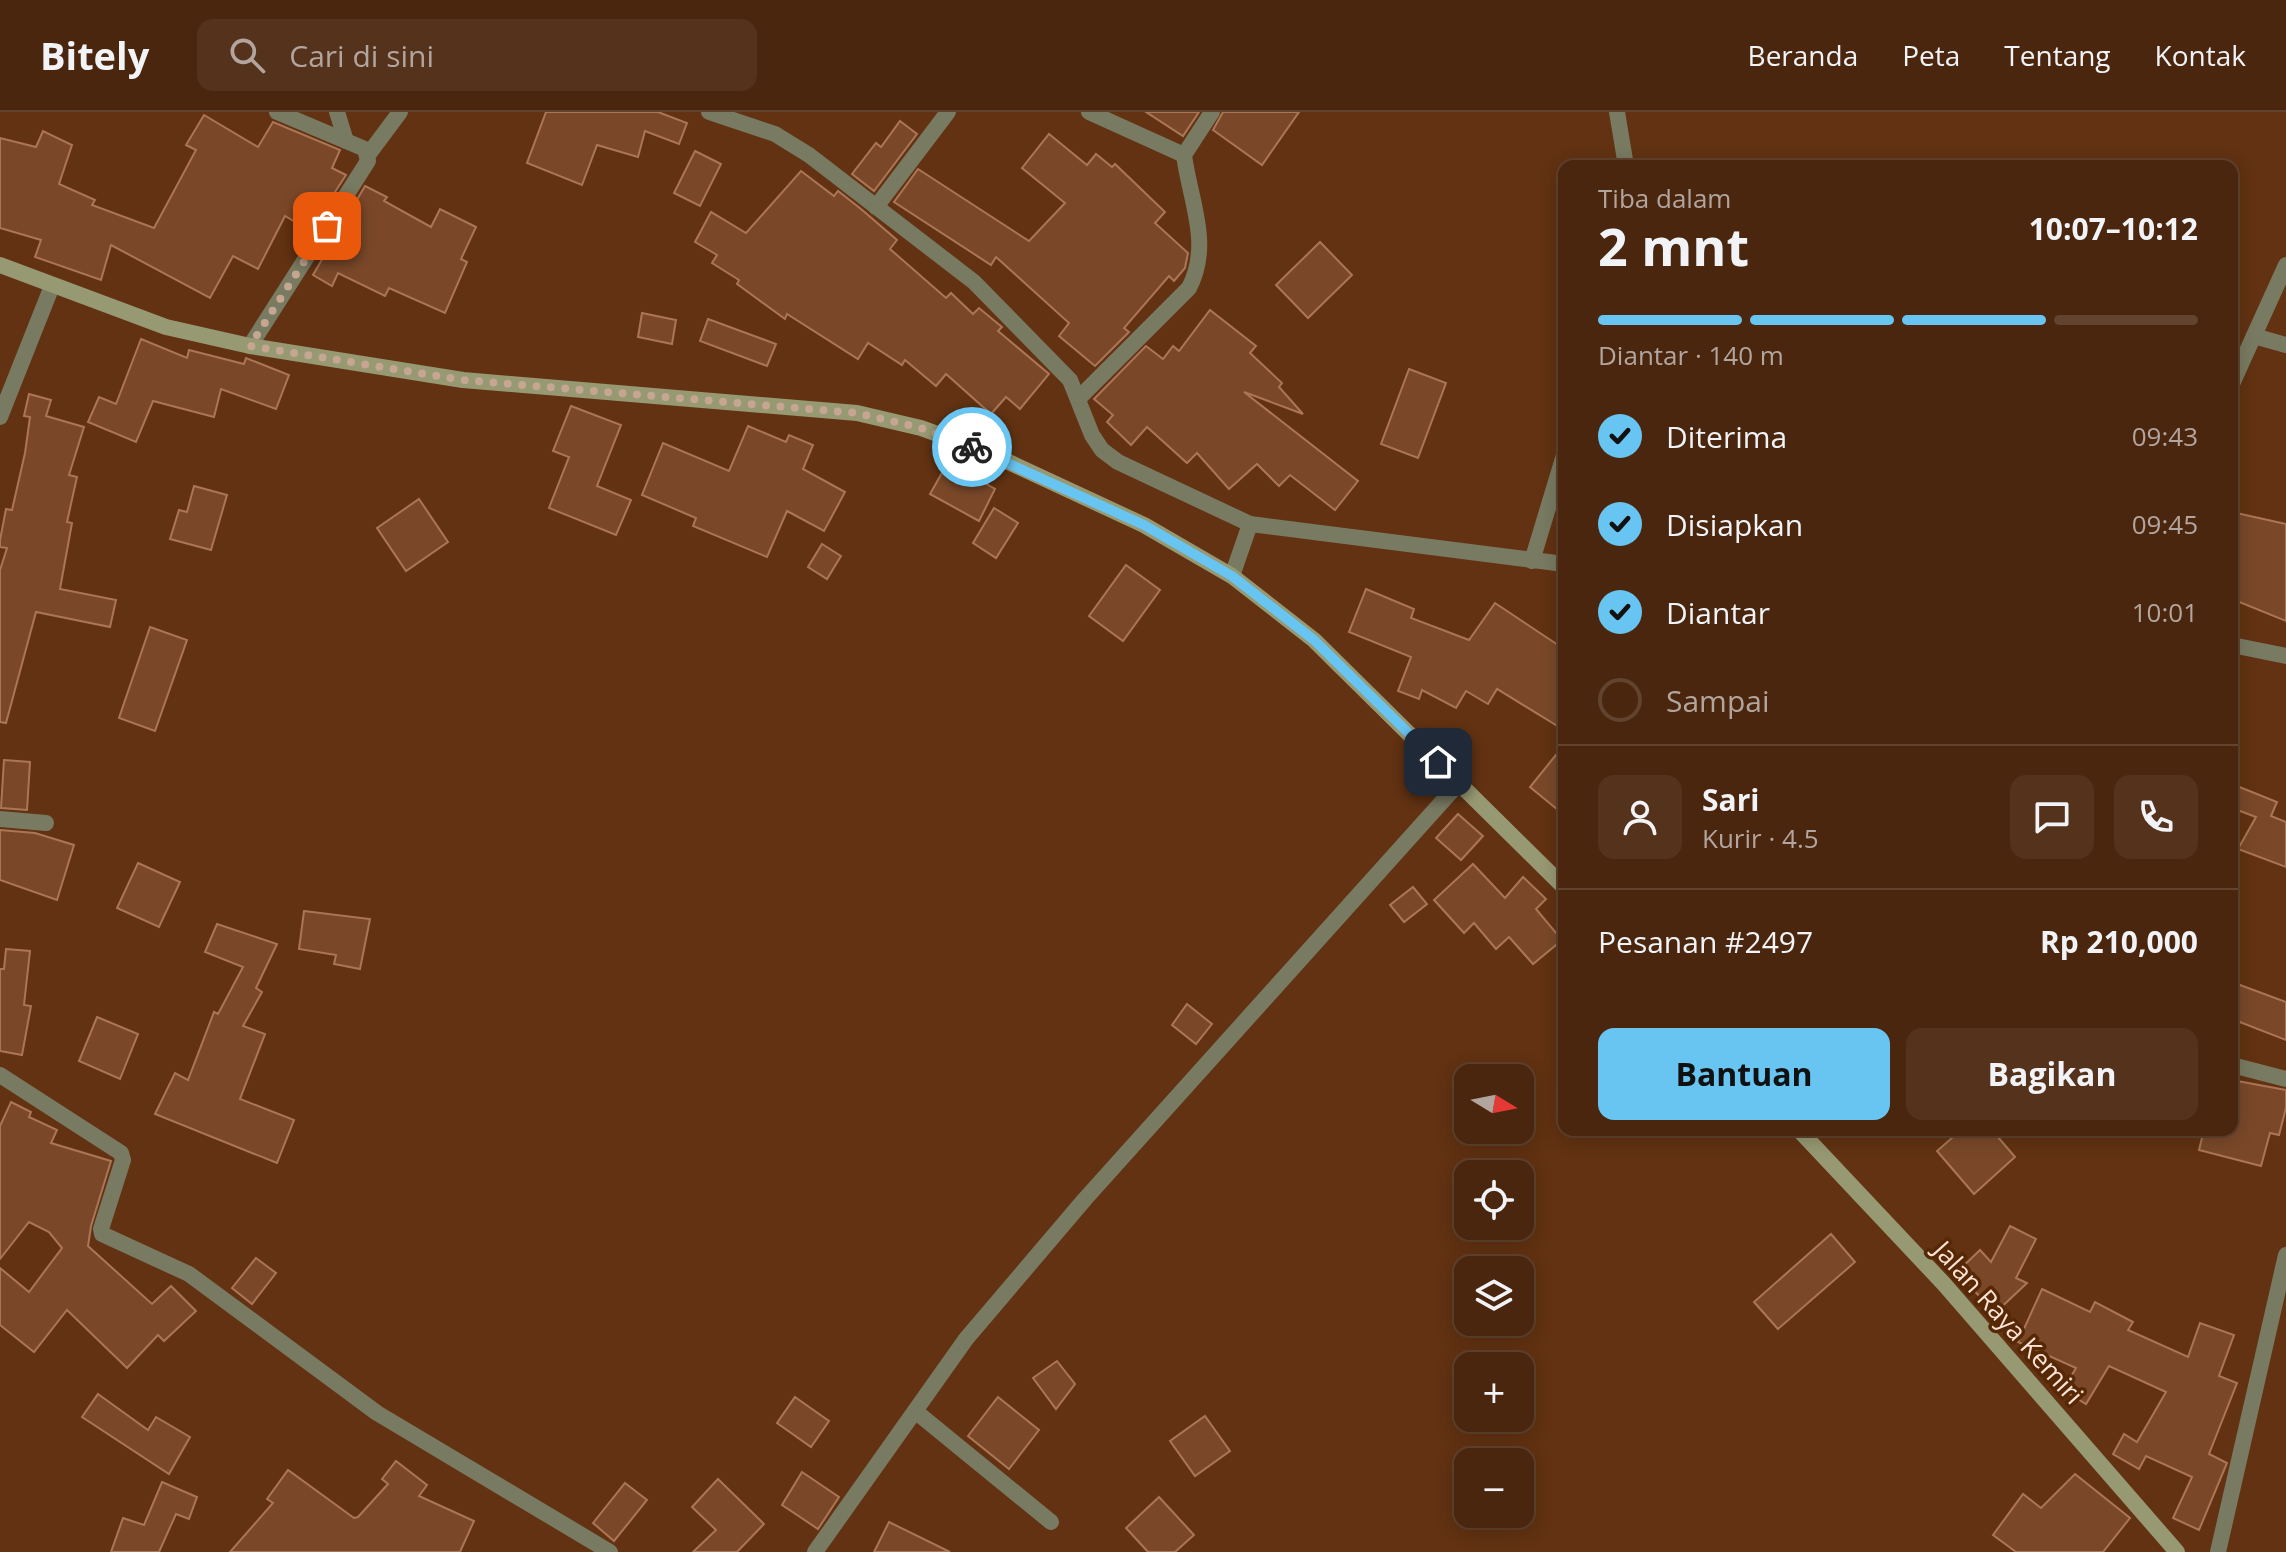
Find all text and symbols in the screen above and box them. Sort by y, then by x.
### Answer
search box [197,19,757,91]
text: Bitely [40,29,149,81]
icon: search [225,33,269,77]
text: Cari di sini [289,35,434,76]
text: Beranda [1748,36,1858,74]
text: Peta [1902,36,1960,74]
text: Tentang [2004,36,2111,74]
text: Kontak [2155,36,2246,74]
text: Tiba dalam [1598,180,1731,216]
pin [293,192,361,260]
icon: bag [305,204,349,248]
text: 10:07–10:12 [2029,208,2198,249]
text: 2 mnt [1598,210,1749,281]
text: Diantar · 140 m [1598,337,1784,373]
courier [932,407,1012,487]
icon: check [1598,414,1642,458]
text: Diterima [1666,416,1787,457]
text: 09:43 [2132,418,2198,454]
icon: bike [950,425,994,469]
icon: check [1598,502,1642,546]
text: Disiapkan [1666,504,1803,545]
text: 09:45 [2132,506,2198,542]
icon: check [1598,590,1642,634]
text: Diantar [1666,592,1770,633]
text: 10:01 [2132,594,2198,630]
text: Sampai [1666,680,1770,721]
pin [1404,728,1472,796]
icon: home [1416,740,1460,784]
button: person [1598,775,1682,859]
button: chat [2010,775,2094,859]
button: phone [2114,775,2198,859]
text: Sari [1702,779,1759,820]
text: Kurir · 4.5 [1702,820,1819,856]
text: Pesanan #2497 [1598,921,1813,962]
text: Rp 210,000 [2040,921,2198,962]
button: Bantuan [1598,1028,1890,1120]
button: Bagikan [1906,1028,2198,1120]
north arrow [1454,1064,1534,1144]
map controls [1454,1064,1534,1528]
button: locate [1454,1160,1534,1240]
street label: Jalan Raya Kemiri [1924,1230,2092,1411]
button: layers [1454,1256,1534,1336]
button: + [1454,1352,1534,1432]
button: − [1454,1448,1534,1528]

